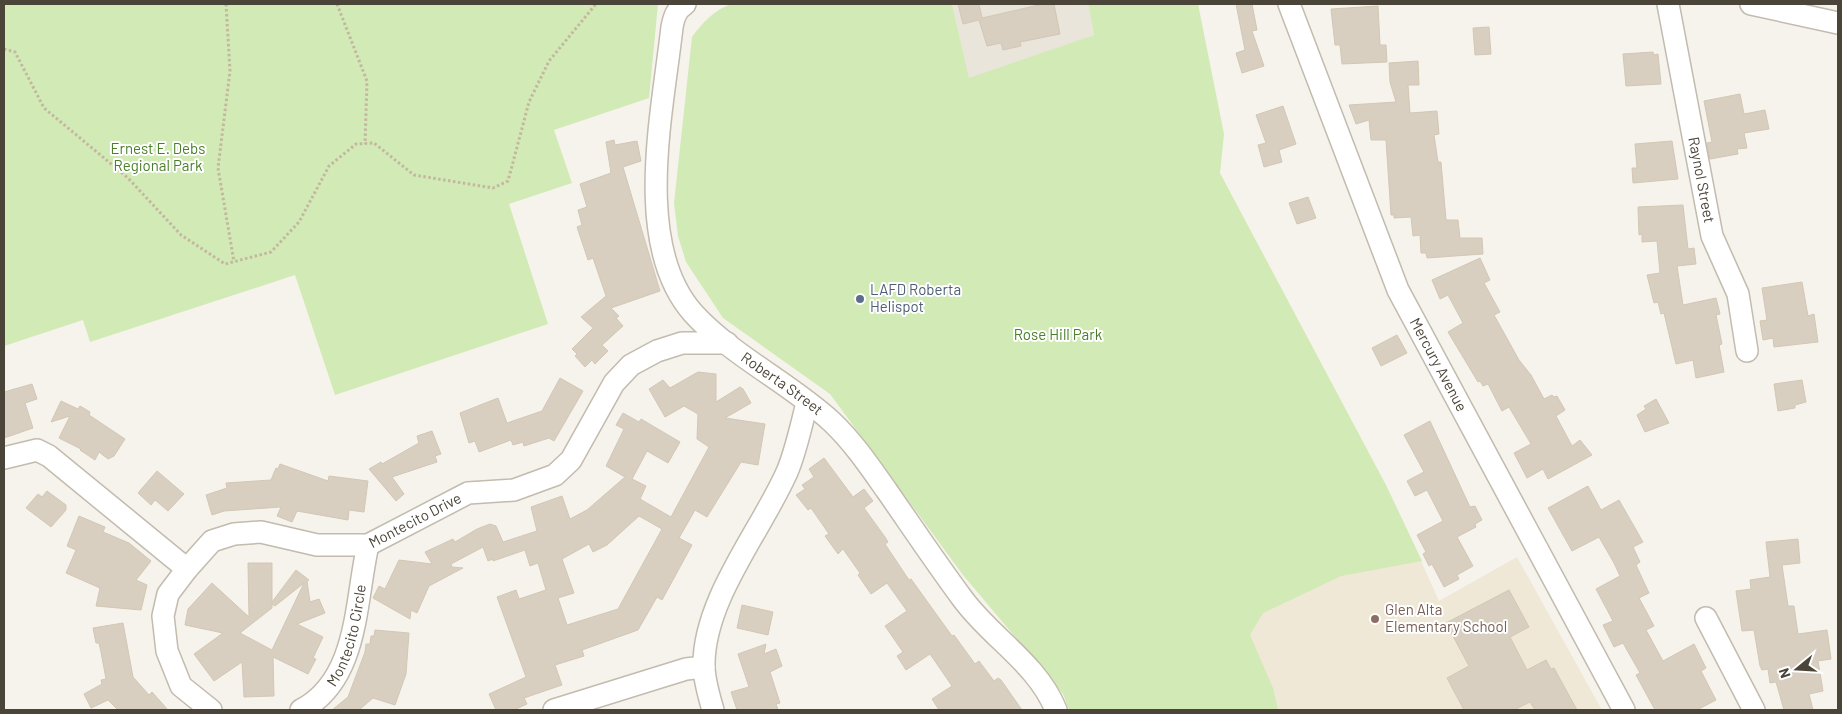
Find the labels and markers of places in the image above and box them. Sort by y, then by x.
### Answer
place label: LAFD Roberta Helispot [870,280,961,315]
marker: LAFD Roberta Helispot [854,293,866,305]
place label: Glen Alta Elementary School [1385,600,1507,635]
marker: Glen Alta Elementary School [1369,613,1381,625]

